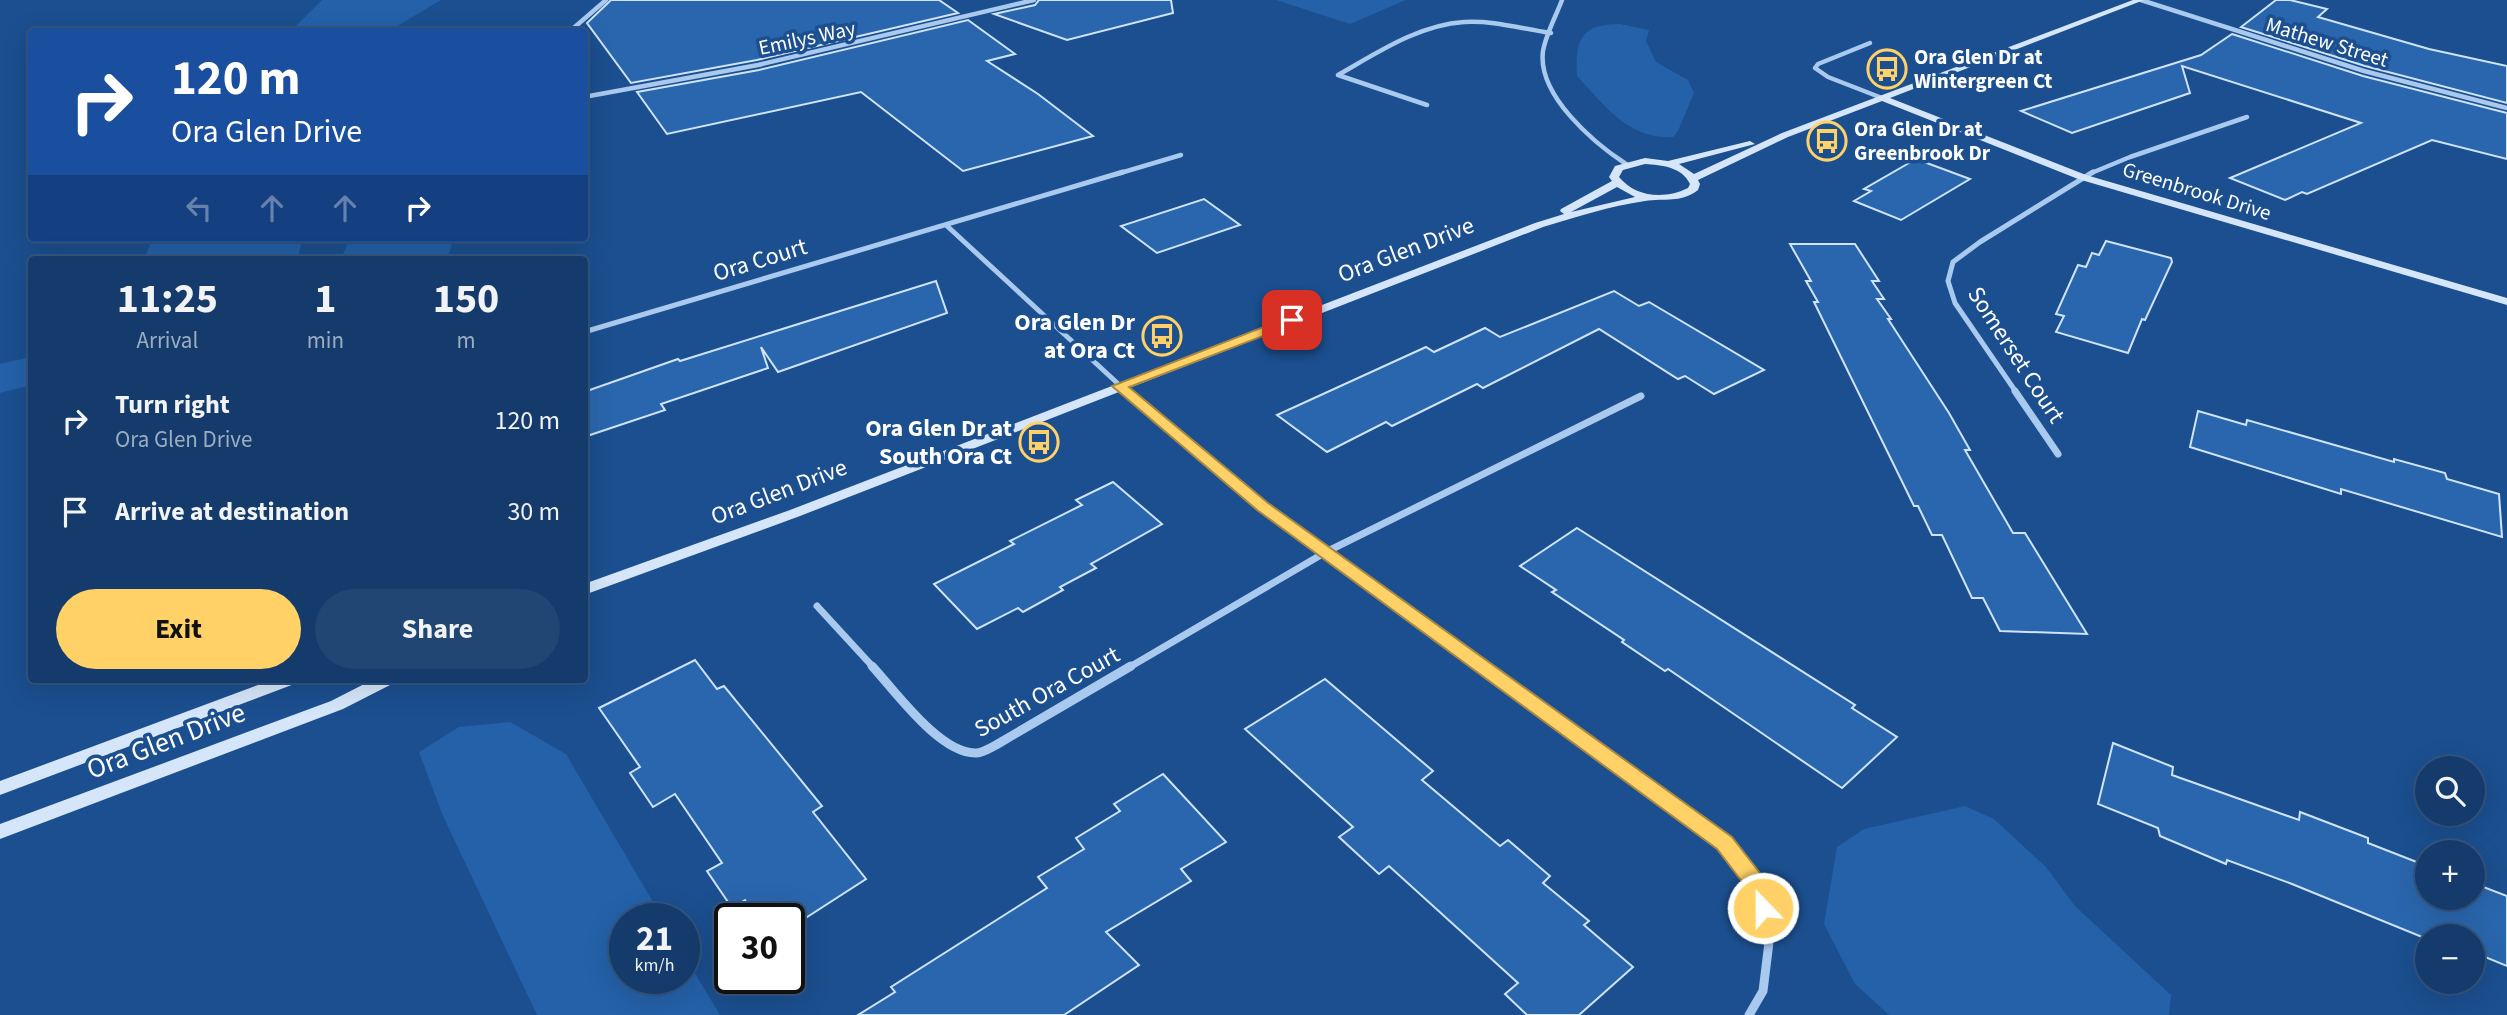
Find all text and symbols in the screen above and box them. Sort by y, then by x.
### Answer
street label: Mathew Street [2262,9,2392,75]
street label: Emilys Way [756,13,858,63]
place label: Ora Glen Dr at Wintergreen Ct [1914,42,2052,96]
text: 120 m [171,44,300,114]
bus stop icon: Ora Glen Dr at Wintergreen Ct [1866,48,1908,90]
icon: right [56,56,147,147]
text: Ora Glen Drive [171,109,362,155]
place label: Ora Glen Dr at Greenbrook Dr [1854,114,1991,168]
bus stop icon: Ora Glen Dr at Greenbrook Dr [1806,120,1848,162]
street label: Greenbrook Drive [2119,154,2275,228]
icon: left [180,189,218,227]
icon: ahead [253,189,291,227]
icon: ahead [326,189,364,227]
icon: right [399,189,437,227]
street label: Ora Glen Drive [1333,208,1479,292]
street label: Ora Court [709,229,811,291]
text: 11:25 [117,269,218,329]
text: 1 [314,269,336,329]
text: 150 [433,269,499,329]
street label: Somerset Court [1959,280,2073,430]
pin [1262,290,1322,350]
icon: arrive [1273,301,1311,339]
place label: Ora Glen Dr at Ora Ct [1014,305,1135,368]
bus stop icon: Ora Glen Dr at Ora Ct [1141,315,1183,357]
text: Arrival [136,324,198,357]
text: min [307,324,344,357]
text: m [456,324,476,357]
text: Turn right [115,386,230,423]
icon: right [56,402,94,440]
text: 120 m [494,402,560,439]
place label: Ora Glen Dr at South Ora Ct [865,411,1012,474]
bus stop icon: Ora Glen Dr at South Ora Ct [1018,421,1060,463]
text: Ora Glen Drive [115,423,252,456]
street label: Ora Glen Drive [706,450,852,534]
icon: arrive [56,493,94,531]
text: Arrive at destination [115,493,349,530]
text: 30 m [507,493,560,530]
button: Exit [56,589,301,669]
button: Share [315,589,560,669]
street label: South Ora Court [968,638,1126,746]
street label: Ora Glen Drive [81,692,251,790]
map controls [2415,756,2485,994]
button: search [2415,756,2485,826]
button: + [2415,840,2485,910]
position arrow [1726,871,1800,945]
speed limit sign: 30 [714,903,805,994]
text: 21 [636,914,673,964]
button: − [2415,924,2485,994]
text: km/h [635,953,674,978]

